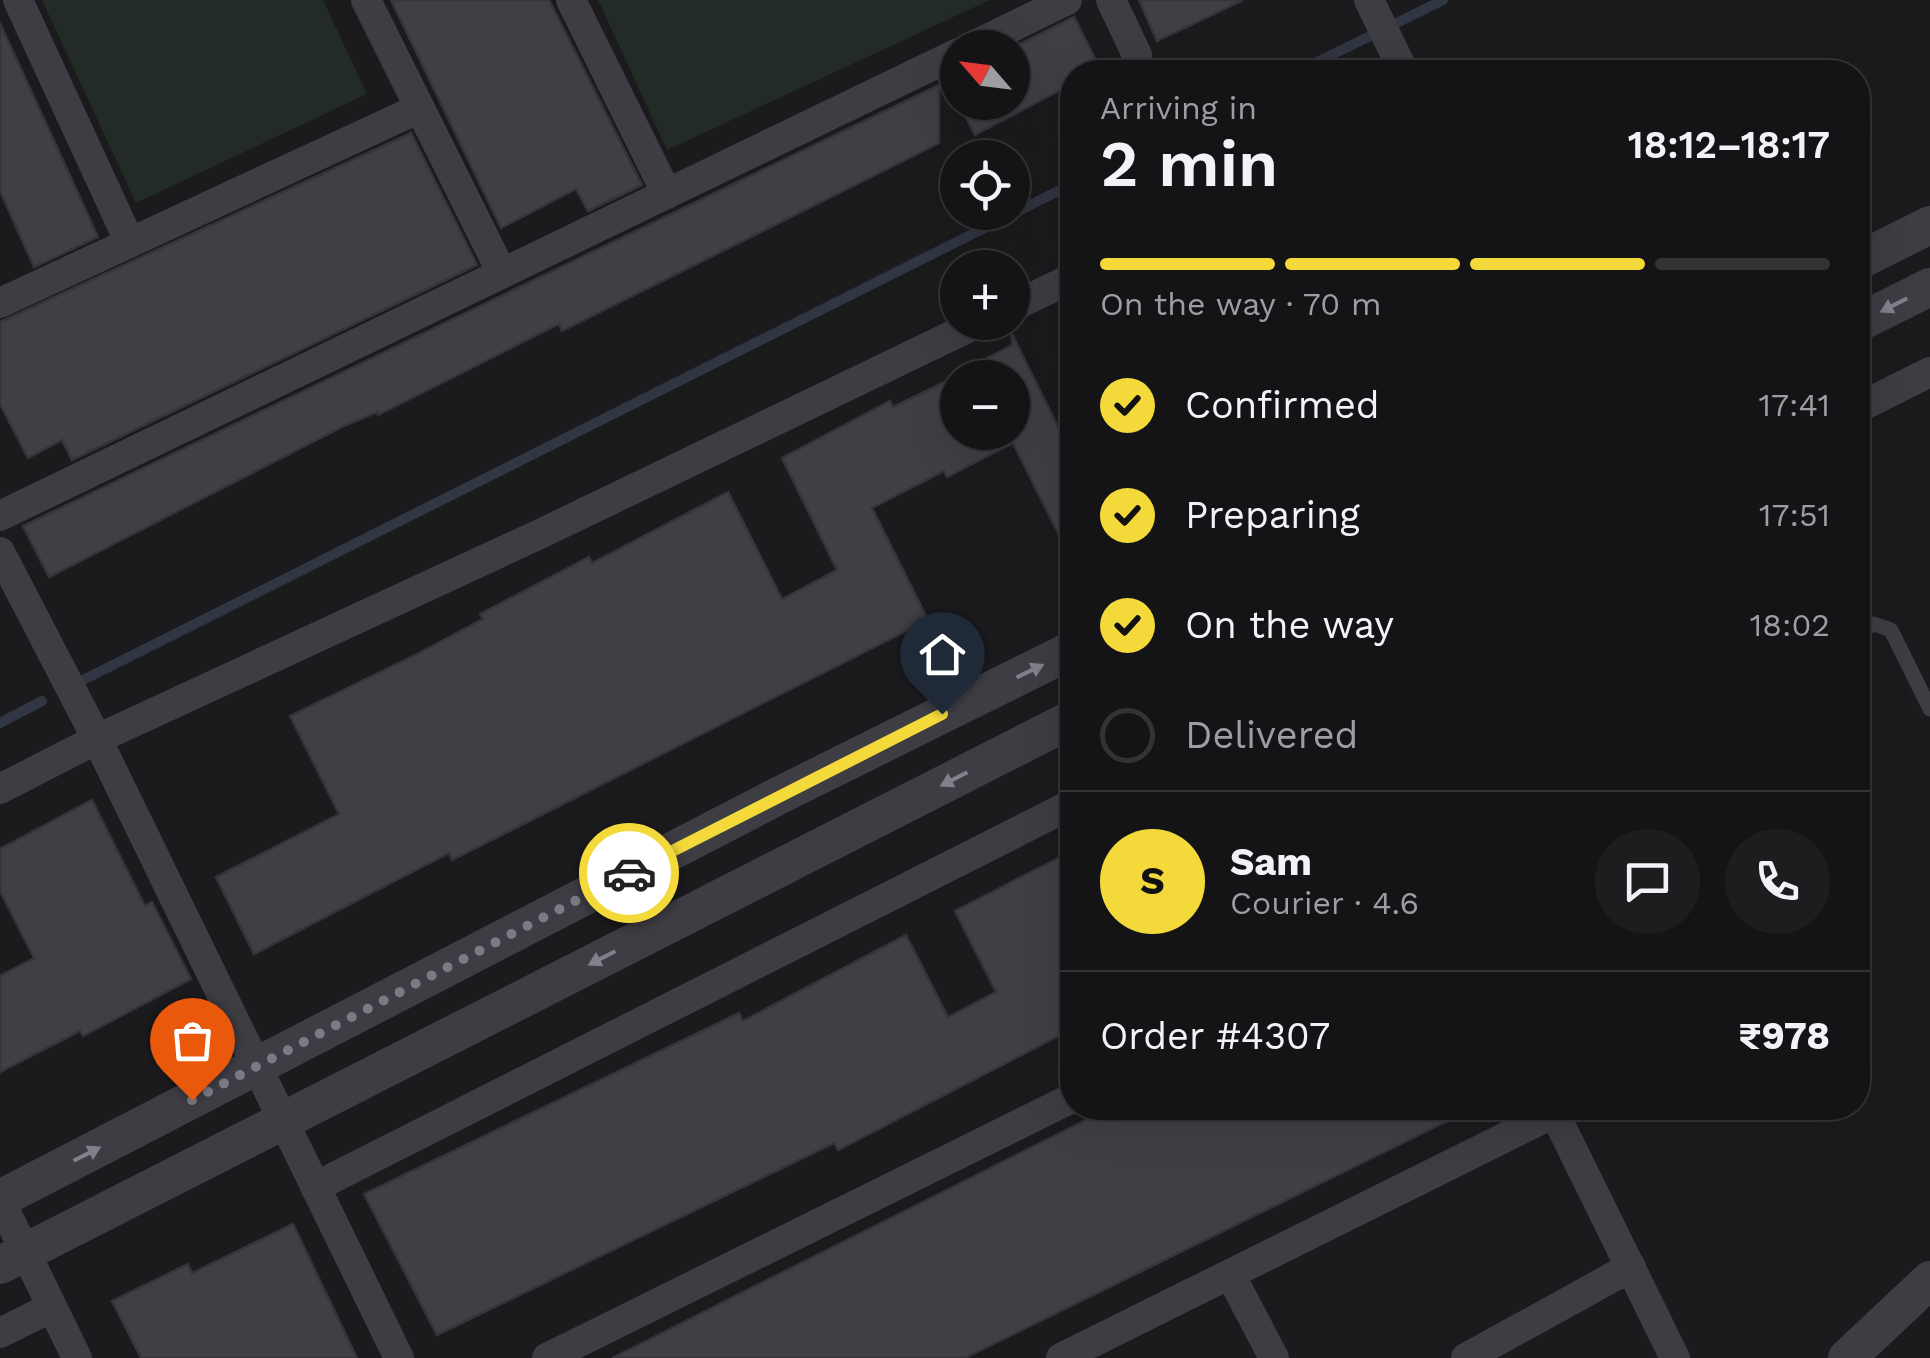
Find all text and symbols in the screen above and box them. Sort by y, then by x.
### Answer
north arrow [940,30,1030,120]
map controls [940,30,1030,450]
text: Arriving in [1100,89,1257,127]
text: 18:12–18:17 [1628,123,1830,167]
text: 2 min [1100,126,1278,202]
button: locate [940,140,1030,230]
button: + [940,250,1030,340]
text: On the way · 70 m [1100,285,1381,323]
one-way arrow [1879,296,1908,313]
button: − [940,360,1030,450]
icon: check [1100,378,1155,433]
text: Confirmed [1185,383,1380,427]
text: 17:41 [1759,386,1830,424]
icon: check [1100,488,1155,543]
text: Preparing [1185,493,1360,537]
text: 17:51 [1759,496,1830,534]
icon: check [1100,598,1155,653]
text: On the way [1185,603,1394,647]
text: 18:02 [1750,606,1830,644]
pin [900,612,985,715]
icon: home [915,627,970,682]
one-way arrow [1016,663,1045,680]
text: Delivered [1185,713,1358,757]
one-way arrow [940,770,969,787]
courier [579,823,679,923]
button: chat [1595,829,1700,934]
button: phone [1725,829,1830,934]
text: Sam [1230,840,1312,884]
icon: car [602,846,657,901]
text: S [1140,859,1165,903]
text: Courier · 4.6 [1230,884,1419,922]
one-way arrow [588,949,617,966]
pin [150,998,235,1101]
icon: bag [165,1013,220,1068]
text: Order #4307 [1100,1014,1330,1058]
text: ₹978 [1739,1014,1830,1058]
one-way arrow [72,1146,101,1163]

